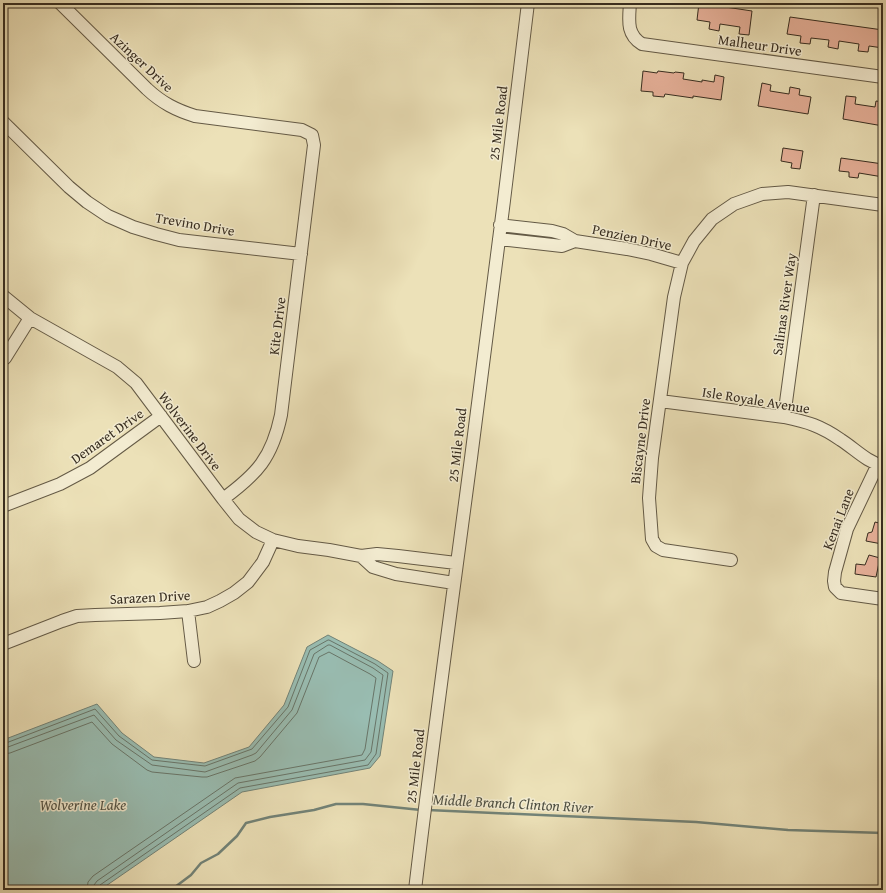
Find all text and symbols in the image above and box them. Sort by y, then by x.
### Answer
street label: Azinger Drive [106,27,178,97]
street label: Malheur Drive [717,29,804,61]
street label: 25 Mile Road [484,84,513,161]
street label: Trevino Drive [154,207,237,241]
street label: Penzien Drive [590,219,674,255]
street label: Salinas River Way [767,251,801,357]
street label: Kite Drive [264,295,291,356]
street label: Isle Royale Avenue [701,382,812,418]
street label: Wolverine Drive [154,387,227,475]
street label: Biscayne Drive [625,397,655,485]
street label: Demaret Drive [67,403,148,468]
street label: 25 Mile Road [443,406,472,483]
street label: Kenai Lane [817,485,859,553]
street label: Sarazen Drive [109,585,191,609]
street label: 25 Mile Road [401,727,430,804]
water label: Middle Branch Clinton River [432,788,594,818]
water label: Wolverine Lake [40,794,126,815]

